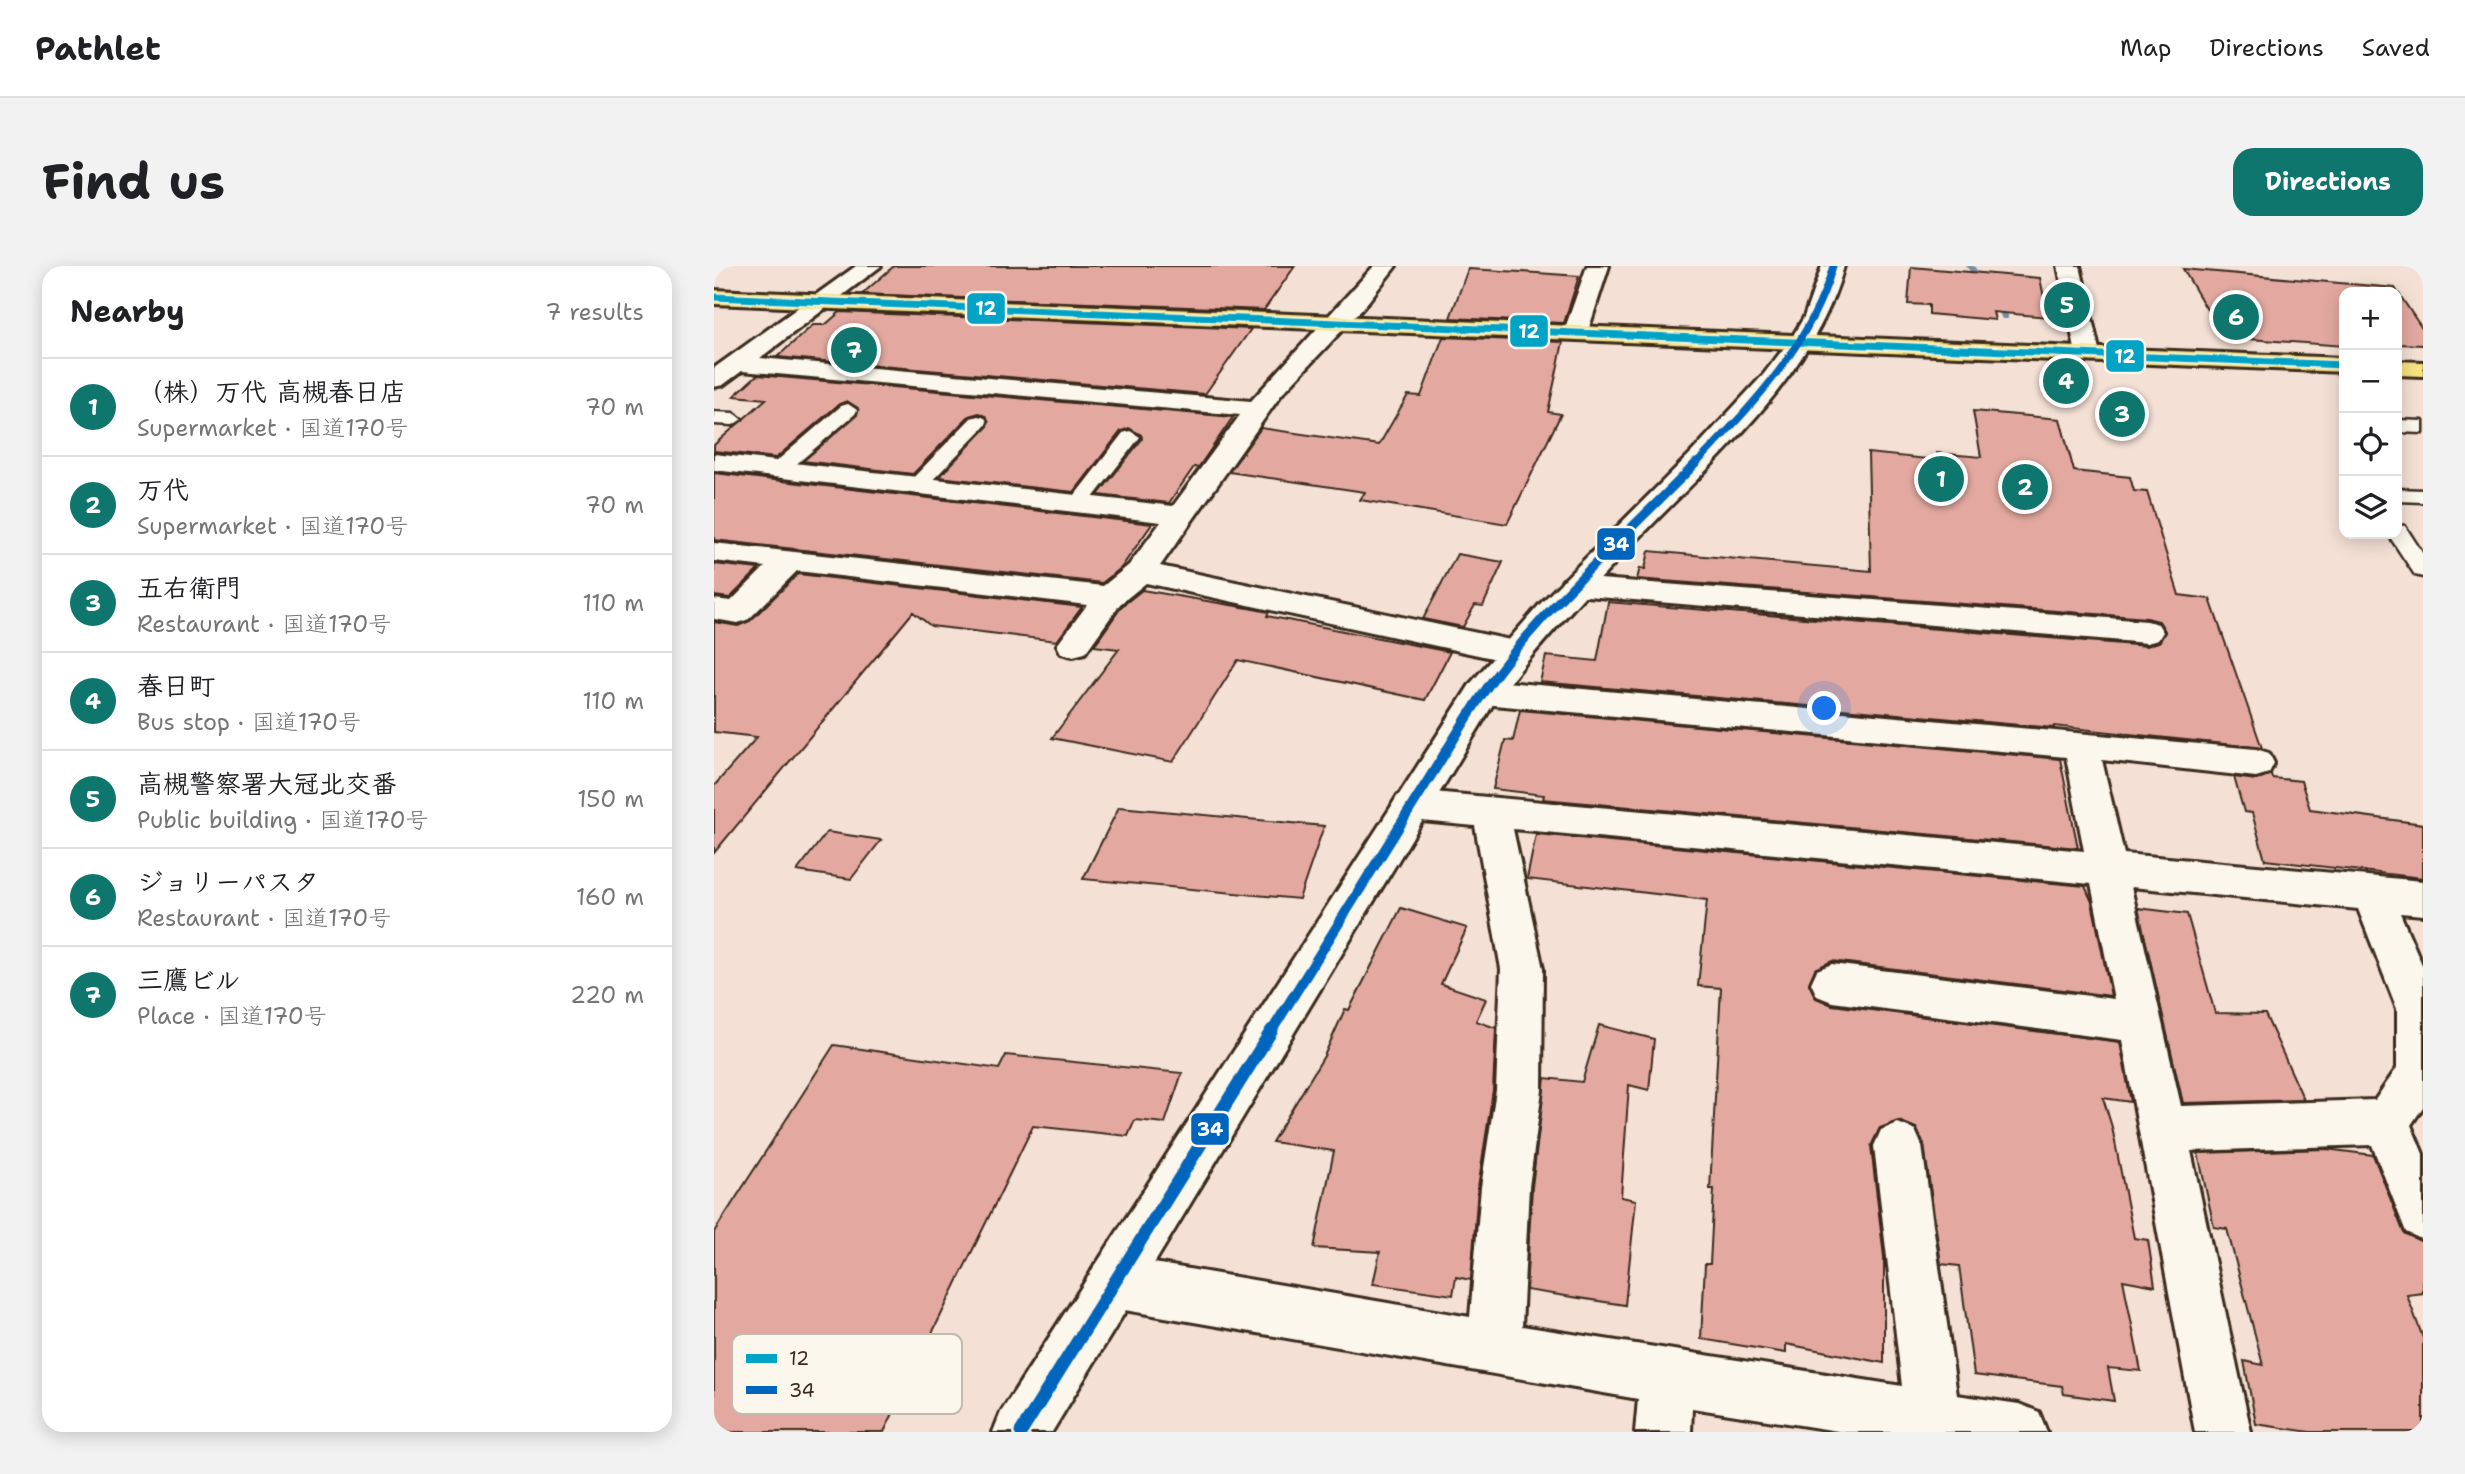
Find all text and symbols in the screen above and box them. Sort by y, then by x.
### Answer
text: Pathlet [35,26,161,71]
text: Map [2120,32,2171,64]
text: Directions [2209,32,2324,64]
text: Saved [2362,32,2430,64]
button: Directions [2233,148,2423,216]
text: Find us [42,149,225,215]
pin: 5 [2044,279,2090,331]
map controls [2339,287,2402,539]
button: + [2339,287,2402,350]
text: Nearby [70,291,185,332]
pin: 6 [2213,291,2259,343]
line badge: 12 [966,292,1006,325]
text: 12 [975,296,997,321]
text: 7 results [545,297,644,327]
line badge: 12 [1509,314,1549,348]
text: 12 [1518,319,1540,344]
pin: 7 [831,324,877,376]
line badge: 12 [2105,339,2145,373]
text: 12 [2114,344,2136,369]
button: − [2339,350,2402,413]
pin: 4 [2043,355,2089,407]
text: （株）万代 高槻春日店 [137,374,406,409]
pin: 3 [2099,388,2145,440]
text: 1 [88,392,98,422]
text: 70 m [585,392,644,422]
text: Supermarket · 国道170号 [137,413,408,443]
button: locate [2339,413,2402,476]
pin: 1 [1918,453,1964,505]
pin: 2 [2002,461,2048,513]
text: 万代 [137,472,189,507]
button: layers [2339,476,2402,539]
text: 2 [85,490,101,520]
text: 70 m [585,490,644,520]
text: Supermarket · 国道170号 [137,511,408,541]
line badge: 34 [1596,527,1636,561]
text: 34 [1603,532,1630,557]
text: 五右衛門 [137,570,241,605]
text: 3 [85,588,101,618]
text: 110 m [582,588,644,618]
text: Restaurant · 国道170号 [137,609,391,639]
text: 春日町 [137,668,215,703]
text: 4 [85,686,101,716]
text: 110 m [582,686,644,716]
your location [1807,691,1841,725]
text: Bus stop · 国道170号 [137,707,361,737]
text: 高槻警察署大冠北交番 [137,766,397,801]
text: 5 [86,784,100,814]
text: 150 m [577,784,644,814]
text: Public building · 国道170号 [137,805,428,835]
text: ジョリーパスタ [137,864,320,899]
text: 6 [85,882,101,912]
text: 160 m [576,882,644,912]
text: Restaurant · 国道170号 [137,903,391,933]
text: 三鷹ビル [137,962,240,997]
text: 7 [85,980,101,1010]
text: 220 m [570,980,644,1010]
text: Place · 国道170号 [137,1001,327,1031]
line badge: 34 [1190,1112,1230,1146]
text: 34 [1197,1117,1224,1142]
legend [732,1334,962,1414]
text: 12 [789,1346,809,1371]
text: 34 [789,1378,815,1403]

